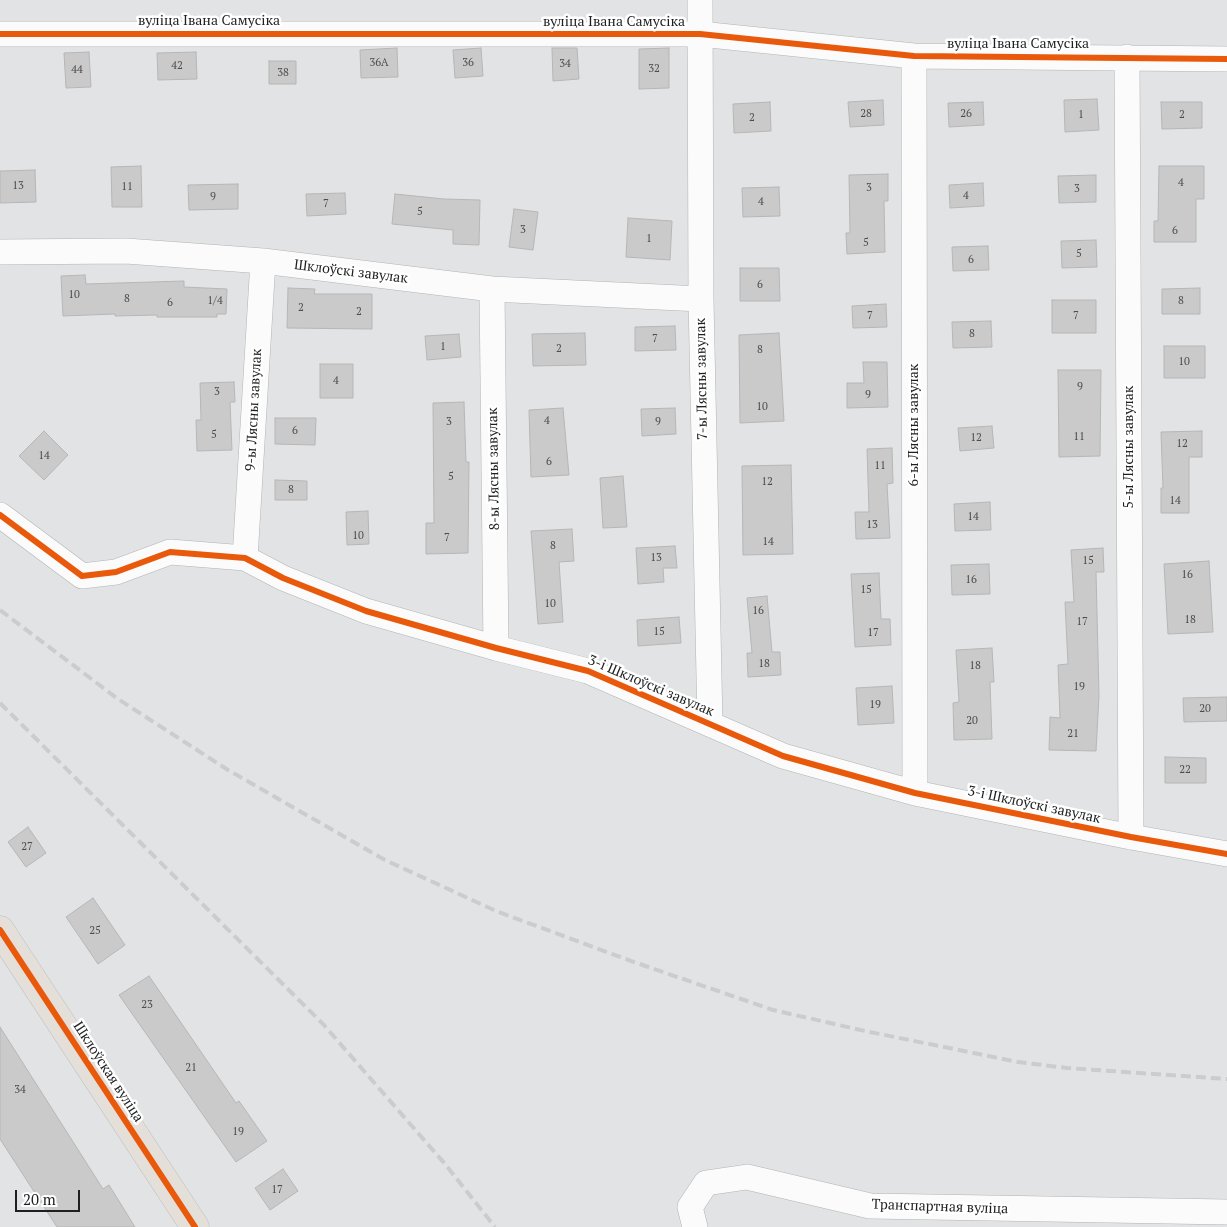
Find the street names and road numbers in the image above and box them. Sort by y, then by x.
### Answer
street label: вуліца Івана Самусіка [138,13,280,29]
street label: вуліца Івана Самусіка [543,14,685,30]
street label: вуліца Івана Самусіка [947,36,1089,52]
street label: Шклоўскі завулак [293,257,409,287]
street label: 7-ы Лясны завулак [693,318,711,440]
street label: 9-ы Лясны завулак [242,348,266,472]
street label: 6-ы Лясны завулак [906,364,922,486]
street label: 5-ы Лясны завулак [1121,386,1137,508]
street label: 8-ы Лясны завулак [485,407,503,531]
street label: 3-і Шклоўскі завулак [585,652,717,720]
street label: 3-і Шклоўскі завулак [966,783,1102,827]
street label: Шклоўская вуліца [69,1019,147,1125]
street label: Транспартная вуліца [871,1196,1009,1218]

